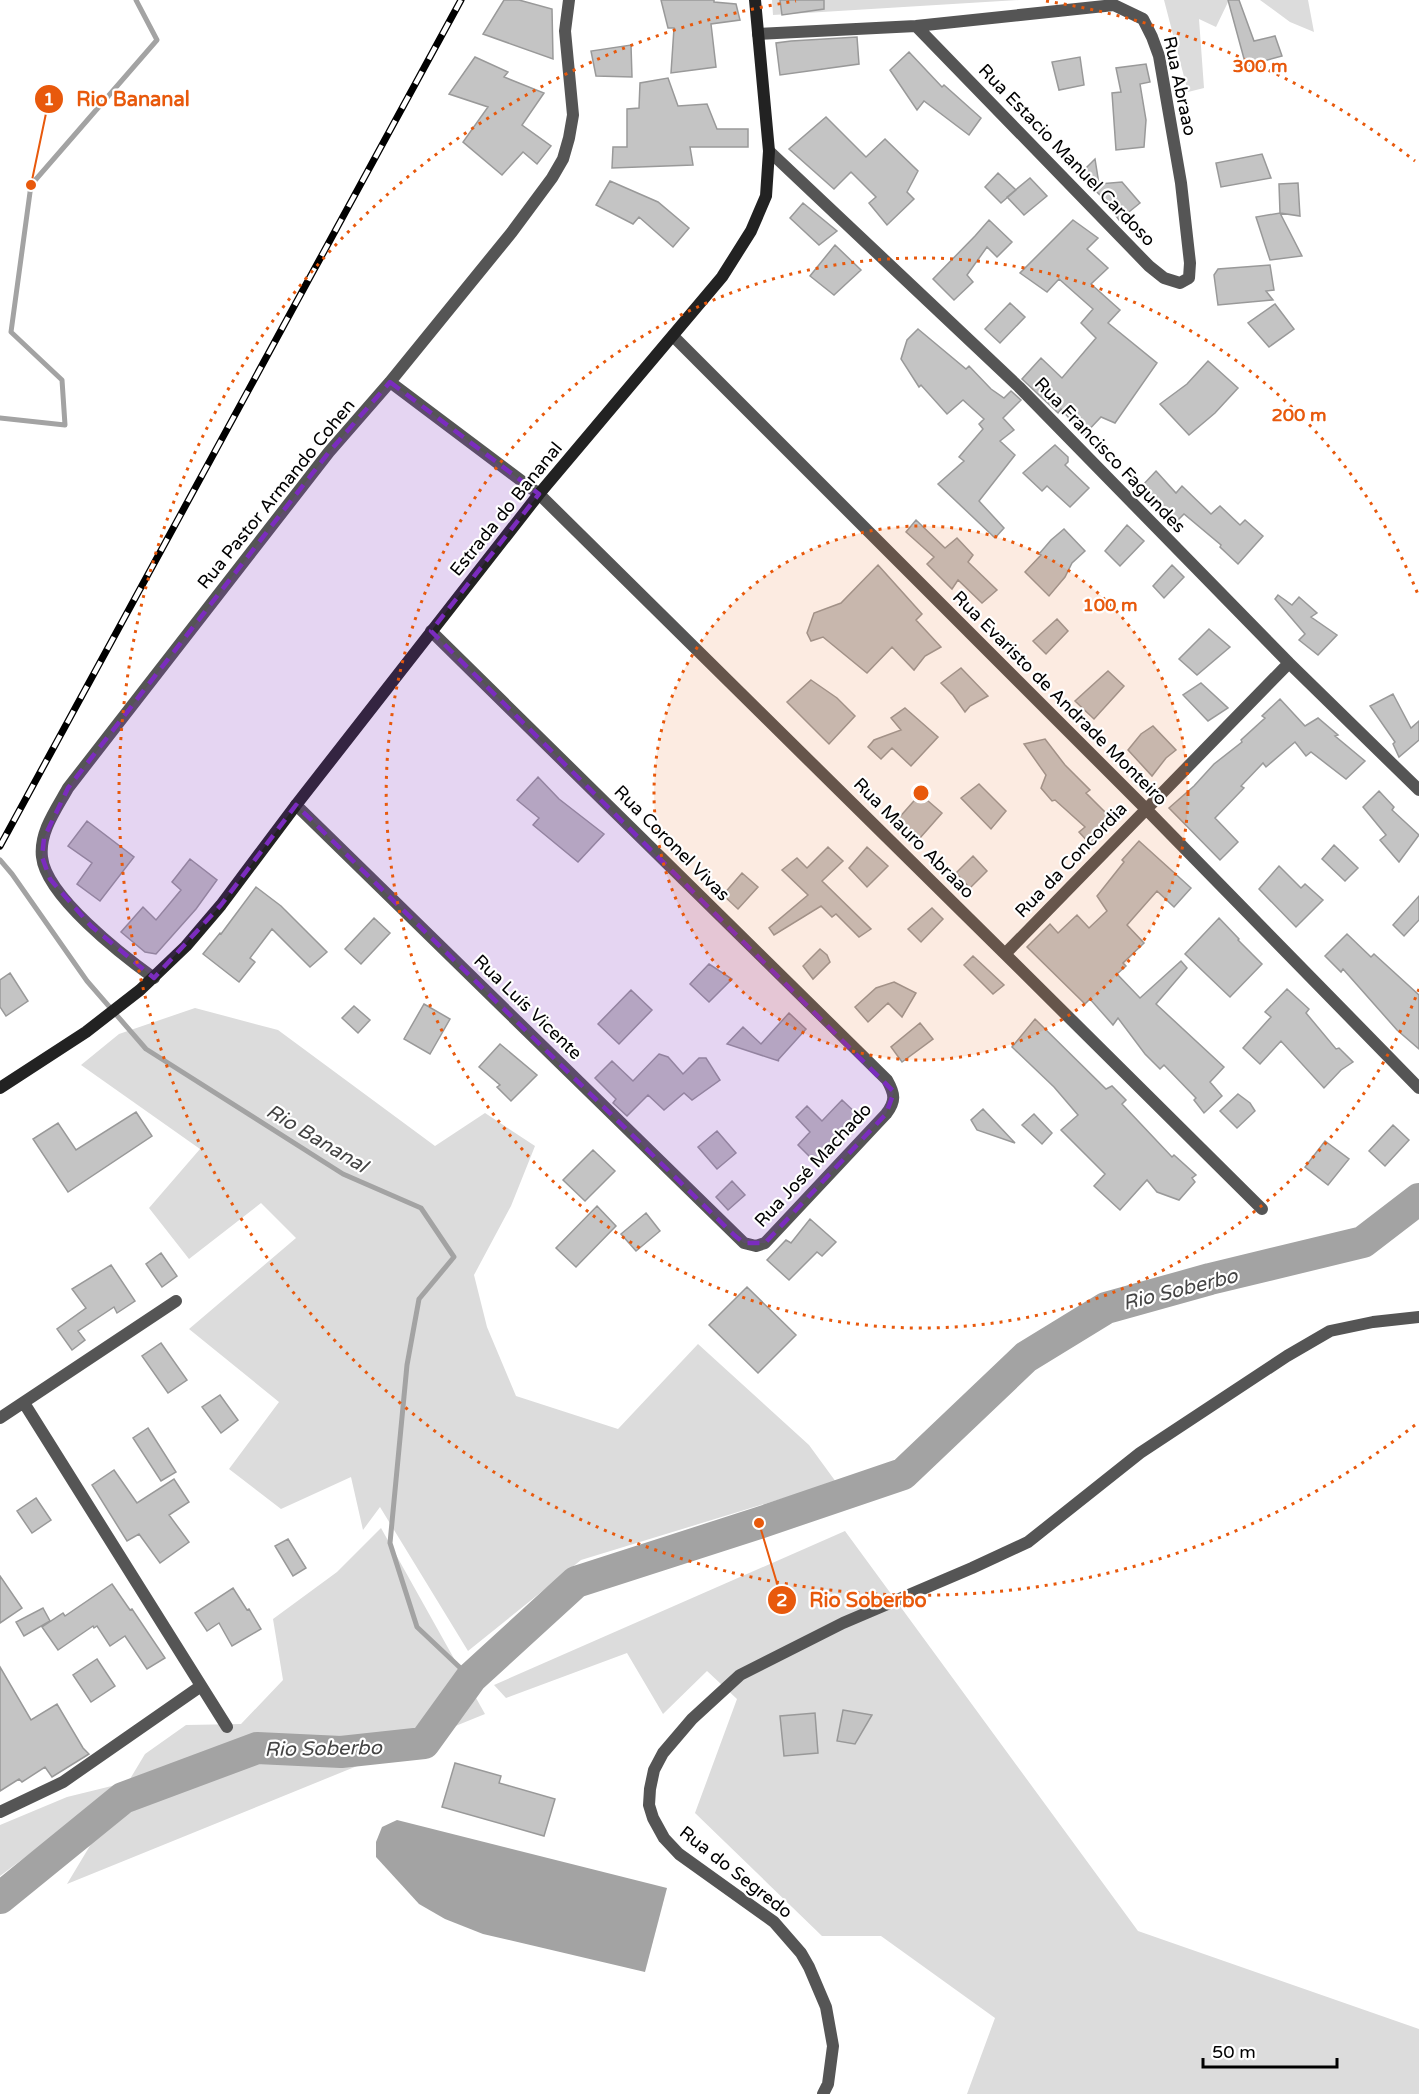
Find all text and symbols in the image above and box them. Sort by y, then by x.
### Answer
street label: Rua Abraao [1159,34,1201,138]
text: 300 m [1232,55,1288,77]
street label: Rua Estacio Manuel Cardoso [974,59,1160,251]
callout: Rio Bananal [34,80,201,118]
text: 1 [43,88,55,110]
text: Rio Bananal [76,88,190,112]
street label: Rua Francisco Fagundes [1030,373,1190,537]
street label: Rua Pastor Armando Cohen [192,395,360,593]
text: 200 m [1271,404,1327,426]
street label: Estrada do Bananal [445,437,567,581]
street label: Rua Evaristo de Andrade Monteiro [948,586,1172,810]
text: 100 m [1082,594,1138,616]
street label: Rua Mauro Abraao [849,773,979,903]
street label: Rua Coronel Vivas [610,781,734,905]
centre of rings [911,783,931,803]
street label: Rua da Concordia [1010,798,1132,922]
street label: Rua Luís Vicente [469,950,587,1064]
street label: Rua José Machado [750,1098,876,1232]
water label: Rio Bananal [262,1099,373,1179]
water label: Rio Soberbo [1120,1264,1241,1316]
callout: Rio Soberbo [767,1581,938,1619]
text: 2 [776,1589,788,1611]
text: Rio Soberbo [809,1589,927,1613]
water label: Rio Soberbo [264,1736,383,1762]
street label: Rua do Segredo [675,1821,797,1923]
scale bar [1203,2031,1336,2069]
text: 50 m [1212,2041,1256,2063]

